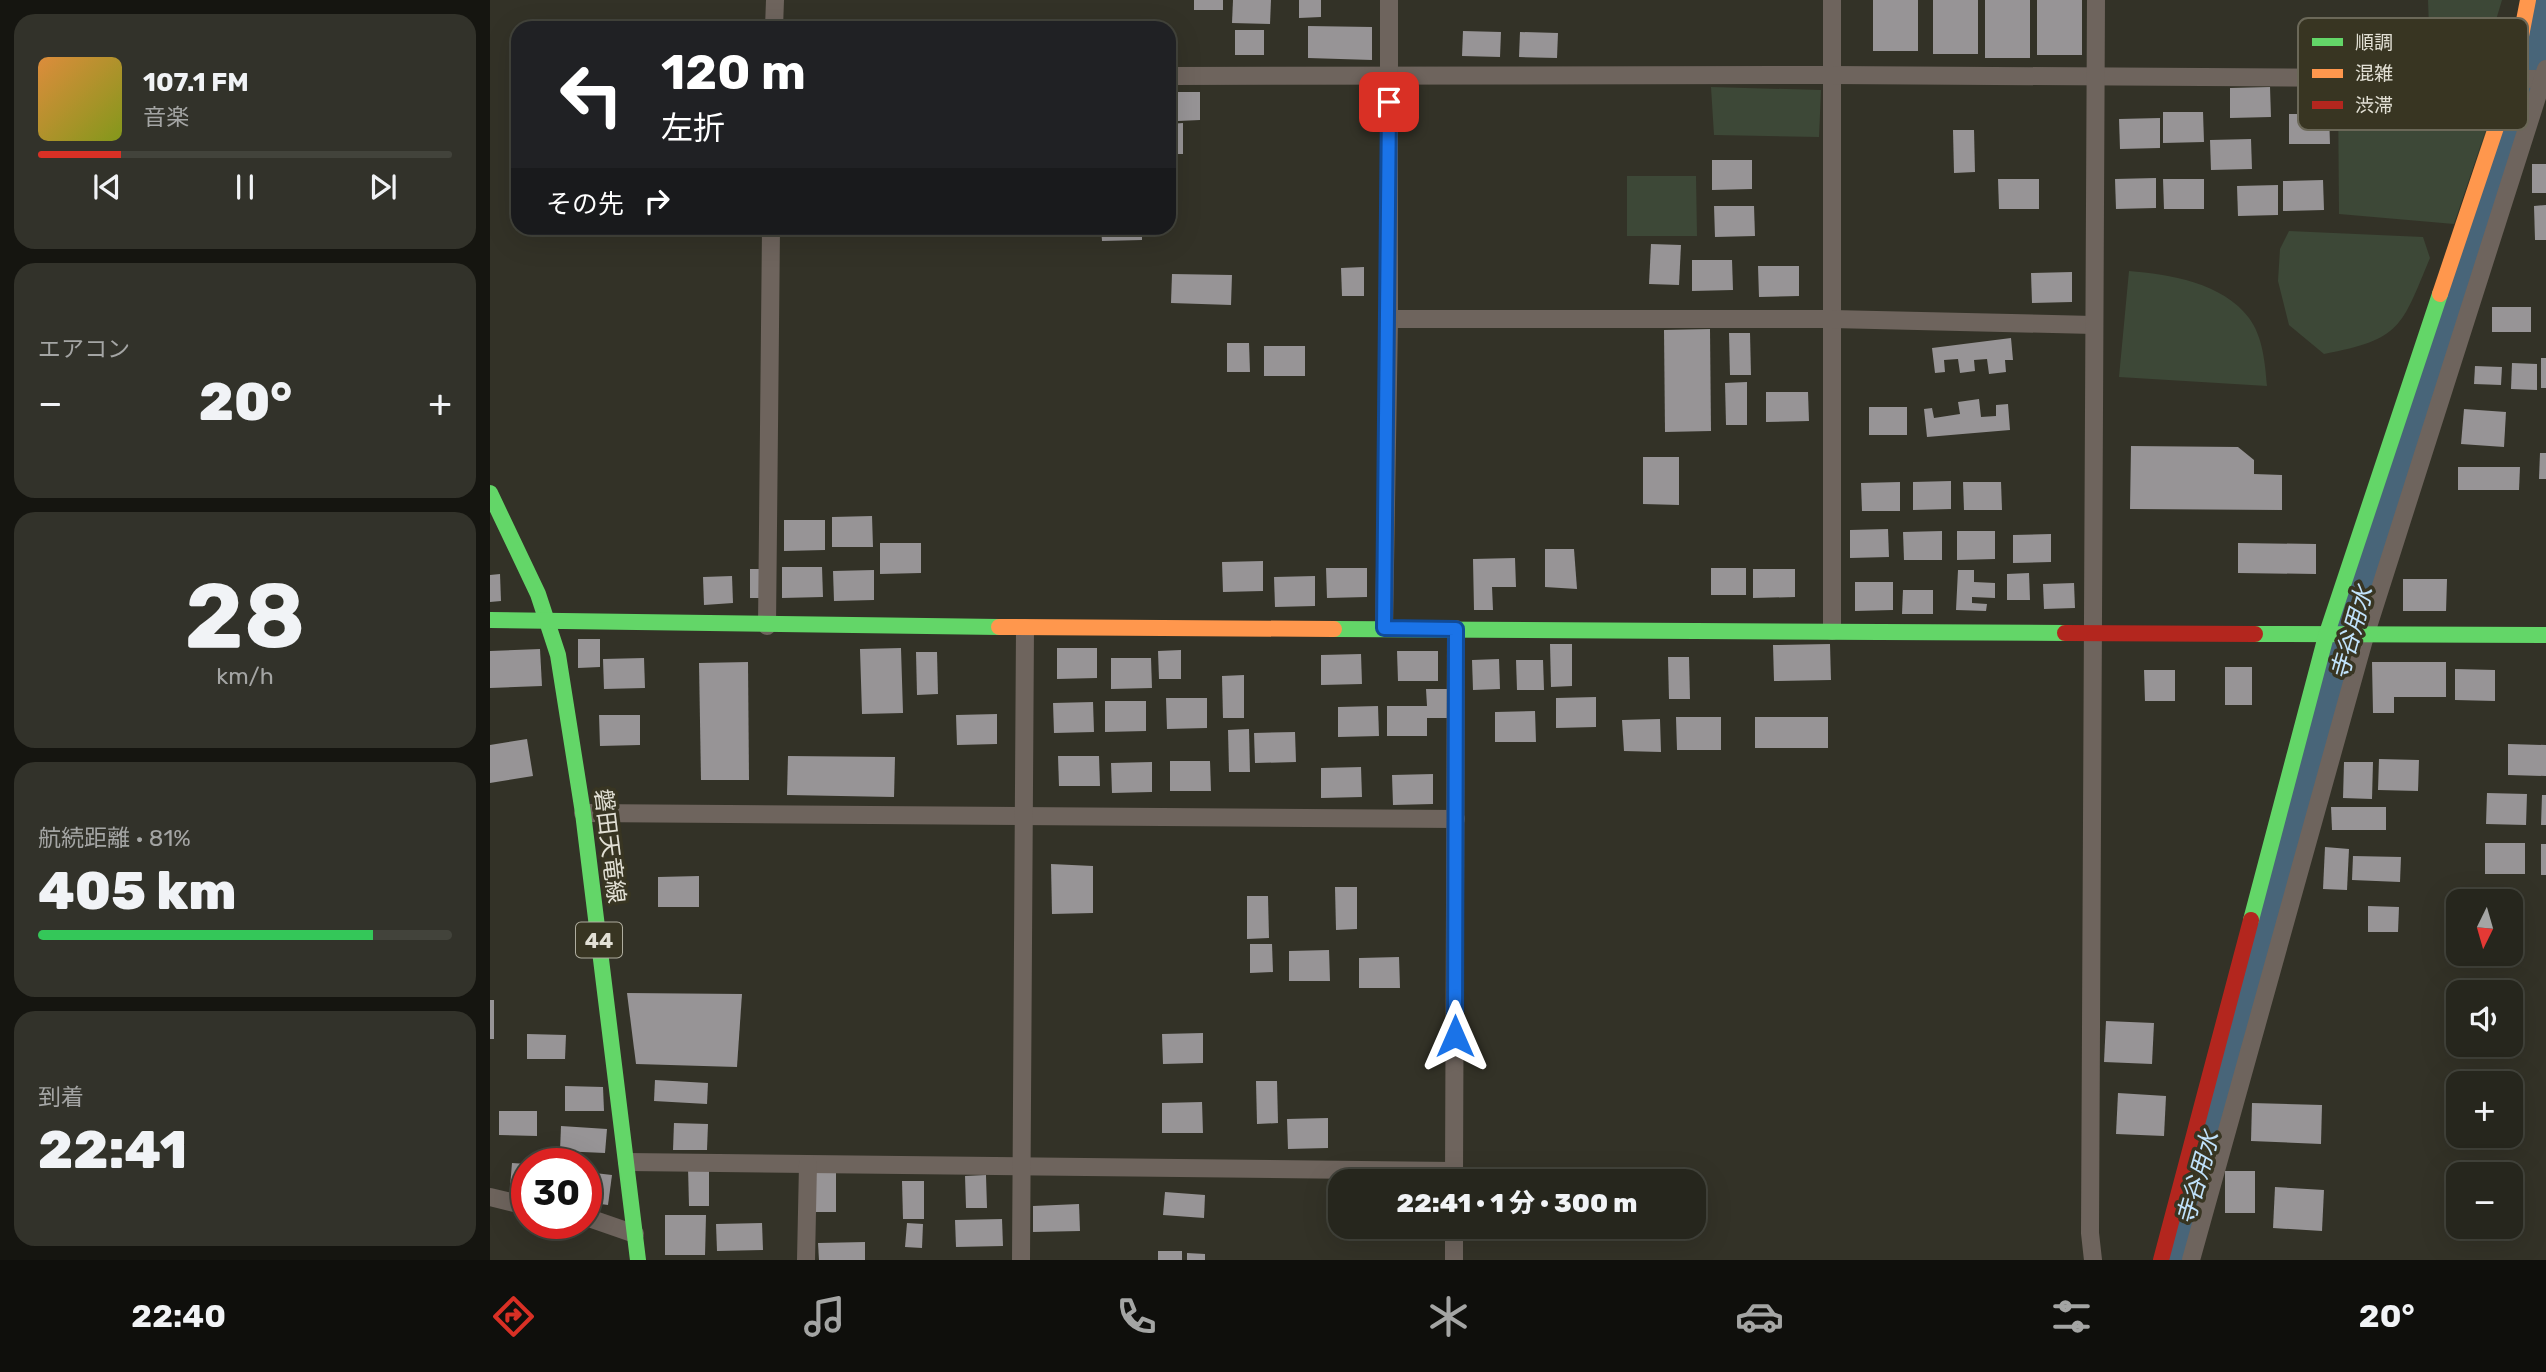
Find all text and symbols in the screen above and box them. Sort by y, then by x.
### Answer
legend [2298,18,2528,130]
text: 順調 [2355,31,2393,54]
text: 120 m [661,43,806,101]
icon: left [546,49,637,140]
text: 混雑 [2355,62,2393,85]
text: 107.1 FM [143,67,249,98]
pin [1359,72,1419,132]
icon: arrive [1370,83,1408,121]
text: 渋滞 [2355,94,2393,117]
text: 音楽 [143,103,189,131]
text: 左折 [661,109,725,147]
icon: previous [88,168,126,206]
icon: pause [226,168,264,206]
icon: next [364,168,402,206]
icon: right [638,182,676,220]
text: その先 [546,189,624,220]
text: エアコン [38,335,130,363]
text: 20° [199,371,292,433]
text: − [38,380,63,426]
text: + [428,380,452,426]
text: 28 [185,562,305,670]
water label: 寺谷用水 [2325,580,2380,683]
text: km/h [216,662,274,690]
street label: 磐田天竜線 [589,787,631,905]
text: 航続距離 · 81% [38,824,191,852]
text: 405 km [38,860,236,922]
north arrow [2446,889,2524,966]
map controls [2446,889,2523,1239]
road number: 44 [576,922,622,958]
button: sound [2446,980,2523,1057]
position arrow [1418,999,1492,1073]
button: + [2446,1071,2523,1148]
text: 到着 [38,1083,84,1111]
text: 22:41 [38,1119,187,1181]
water label: 寺谷用水 [2171,1125,2226,1228]
speed limit sign: 30 [511,1148,602,1239]
button: − [2446,1162,2523,1239]
text: 22:41 · 1 分 · 300 m [1397,1188,1637,1219]
icon: directions [489,1292,538,1341]
icon: music [800,1292,849,1341]
icon: phone [1112,1292,1161,1341]
icon: climate [1424,1292,1473,1341]
icon: car [1735,1292,1784,1341]
icon: filters [2047,1292,2096,1341]
text: 22:40 [131,1297,226,1335]
text: 20° [2359,1297,2415,1335]

